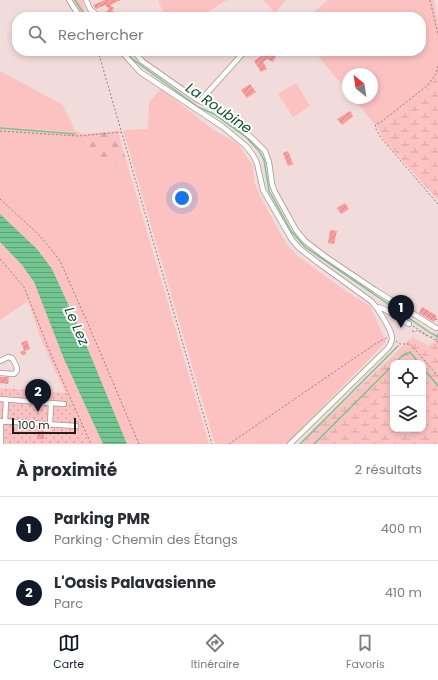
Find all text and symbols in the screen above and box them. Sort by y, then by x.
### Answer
search box [12,12,426,56]
icon: search [26,23,48,45]
text: Rechercher [58,24,144,45]
north arrow [342,68,378,104]
water label: La Roubine [182,78,256,138]
your location [172,188,192,208]
pin: 1 [388,295,414,328]
water label: Le Lez [60,304,95,349]
map controls [390,360,426,432]
button: locate [390,360,426,396]
pin: 2 [25,379,51,412]
button: layers [390,396,426,432]
scale bar [12,416,76,435]
text: 100 m [18,417,50,433]
text: À proximité [16,458,117,482]
text: 2 résultats [355,460,422,479]
text: Parking PMR [54,508,150,529]
text: 1 [27,519,31,538]
text: 400 m [381,519,422,538]
text: Parking · Chemin des Étangs [54,530,238,549]
text: L'Oasis Palavasienne [54,572,216,593]
text: 2 [25,583,33,602]
text: 410 m [385,583,422,602]
text: Parc [54,594,83,613]
tab: Carte [53,632,84,673]
tab: Itinéraire [191,632,239,673]
tab: Favoris [346,632,385,673]

